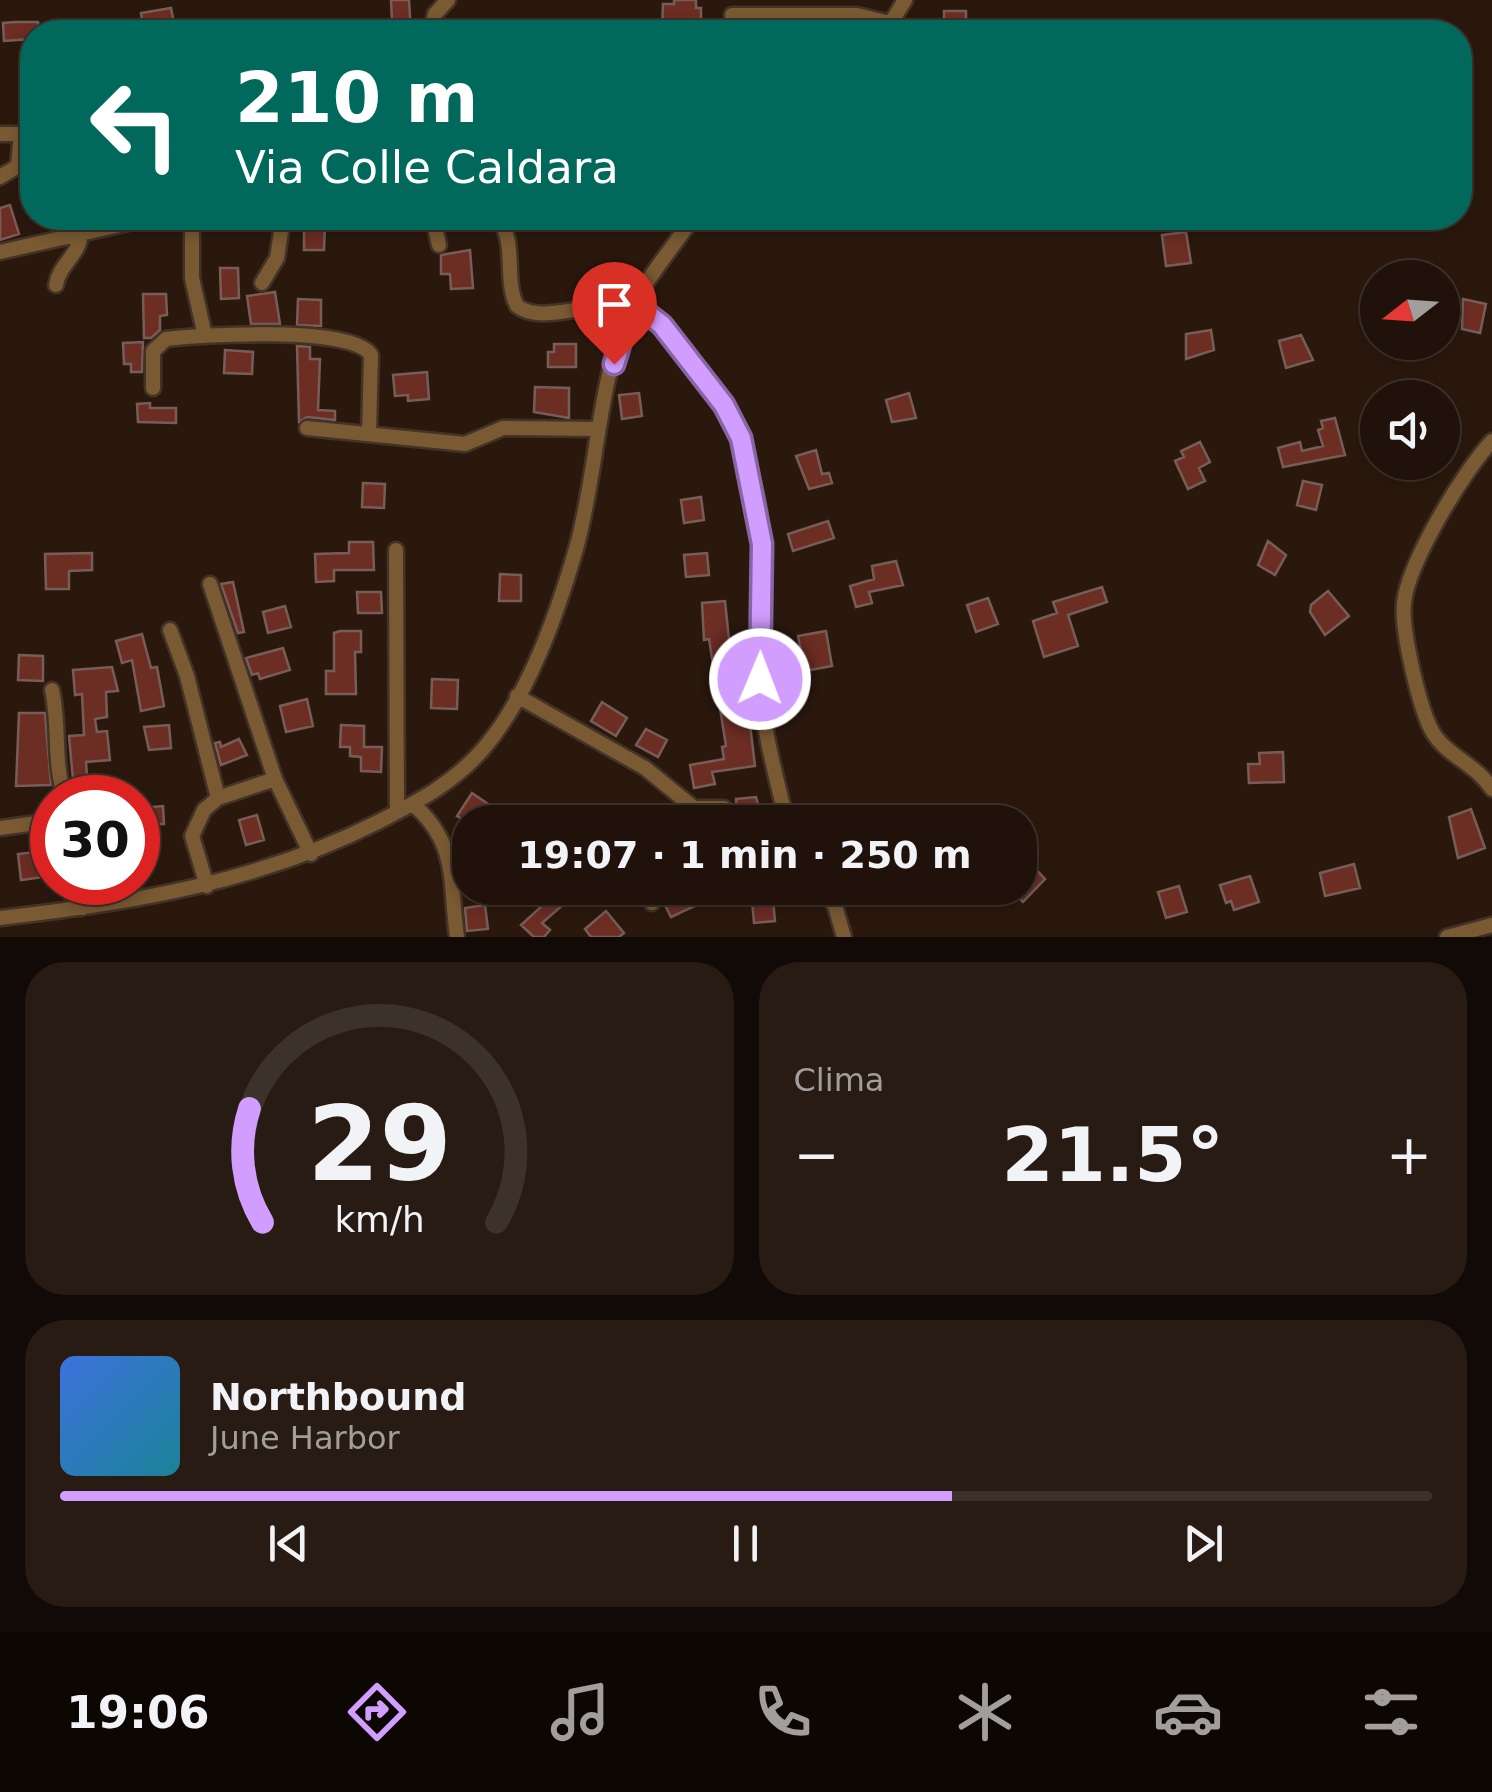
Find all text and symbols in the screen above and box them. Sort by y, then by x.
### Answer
text: 210 m [235,57,478,139]
icon: left [70,60,200,190]
text: Via Colle Caldara [235,141,619,194]
north arrow [1360,260,1460,360]
map controls [1360,260,1460,480]
pin [572,262,657,365]
icon: arrive [587,277,642,332]
button: sound [1360,380,1460,480]
position arrow [708,627,812,731]
speed limit sign: 30 [30,775,160,905]
text: 19:07 · 1 min · 250 m [517,833,972,877]
text: Clima [794,1061,884,1099]
text: 29 [307,1083,452,1205]
text: 21.5° [1001,1111,1224,1199]
text: − [794,1123,840,1187]
text: + [1386,1123,1432,1187]
text: km/h [334,1199,424,1240]
text: Northbound [210,1375,466,1419]
text: June Harbor [210,1419,400,1457]
icon: previous [261,1516,316,1571]
icon: pause [718,1516,773,1571]
icon: next [1176,1516,1231,1571]
icon: directions [342,1677,412,1747]
icon: music [545,1677,615,1747]
icon: phone [748,1677,818,1747]
icon: climate [950,1677,1020,1747]
icon: car [1153,1677,1223,1747]
icon: filters [1356,1677,1426,1747]
text: 19:06 [66,1686,210,1739]

